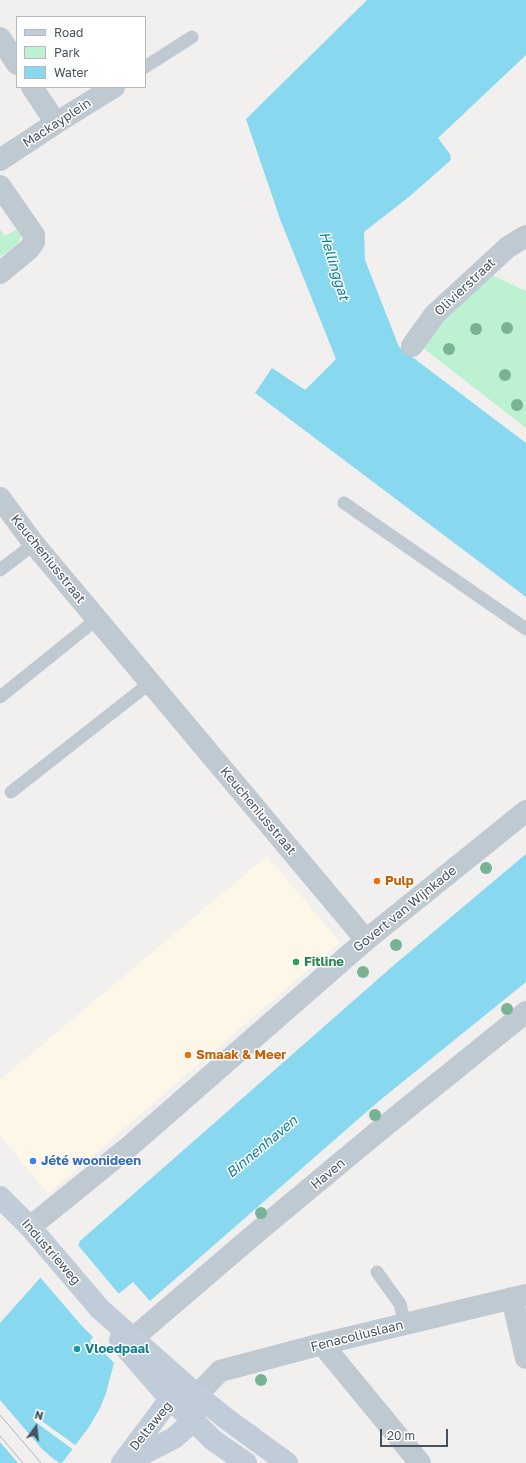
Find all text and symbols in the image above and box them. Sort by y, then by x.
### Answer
legend [16,16,146,88]
text: Road [54,25,83,40]
text: Park [54,45,80,60]
text: Water [54,65,88,80]
street label: Mackayplein [20,95,94,151]
water label: Hellinggat [316,230,352,302]
street label: Olivierstraat [431,255,499,319]
street label: Keucheniusstraat [7,511,89,607]
street label: Keucheniusstraat [217,764,299,858]
street label: Govert van Wijnkade [350,863,460,955]
place label: Pulp [385,873,414,889]
marker: Pulp [372,876,382,886]
place label: Fitline [304,954,344,970]
marker: Fitline [291,957,301,967]
place label: Smaak & Meer [196,1047,286,1063]
marker: Smaak & Meer [183,1050,193,1060]
water label: Binnenhaven [223,1112,301,1182]
place label: Jété woonideen [41,1153,141,1169]
street label: Haven [308,1155,348,1193]
marker: Jété woonideen [28,1156,38,1166]
street label: Industrieweg [18,1216,84,1288]
street label: Fenacoliuslaan [309,1317,405,1355]
place label: Vloedpaal [85,1341,149,1357]
marker: Vloedpaal [72,1344,82,1354]
street label: Deltaweg [126,1398,176,1454]
north arrow [16,1407,56,1447]
text: N [34,1408,45,1422]
scale bar [382,1421,450,1447]
text: 20 m [387,1428,415,1443]

